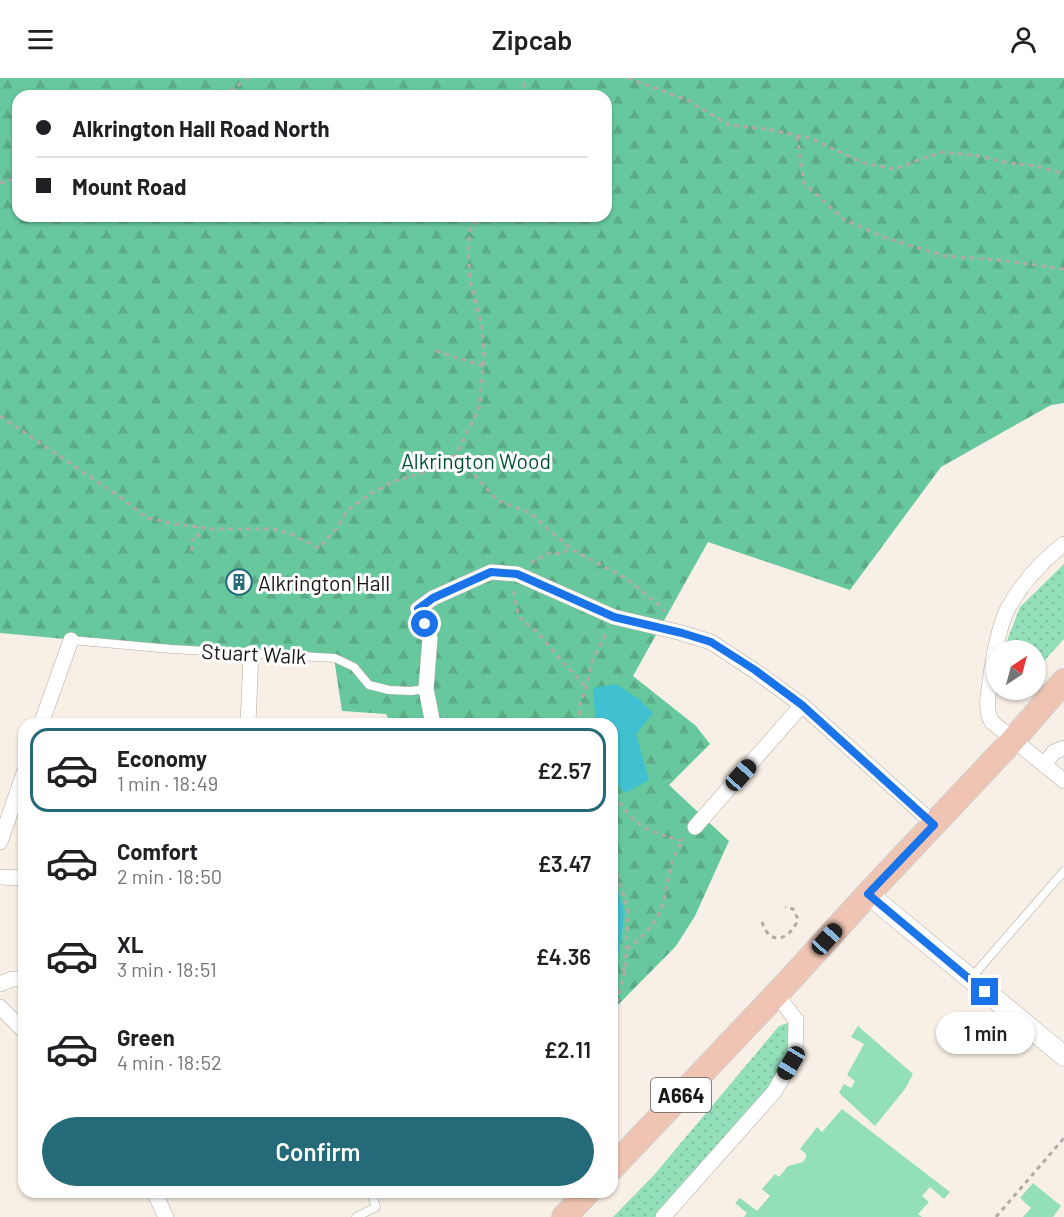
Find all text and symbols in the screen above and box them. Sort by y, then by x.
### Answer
icon: menu [24,23,57,56]
text: Zipcab [492,23,572,55]
icon: person [1007,23,1040,56]
text: Alkrington Hall Road North [72,115,330,141]
text: Mount Road [72,173,186,199]
park label: Alkrington Wood [401,448,551,473]
building icon: Alkrington Hall [224,567,254,597]
place label: Alkrington Hall [258,570,390,595]
route start [411,610,438,637]
street label: Stuart Walk [201,638,307,668]
north arrow [986,640,1046,700]
map controls [986,640,1046,700]
icon: car [45,743,99,797]
text: Economy [117,745,207,771]
car [722,756,760,794]
text: £2.57 [537,757,591,783]
text: 1 min · 18:49 [117,771,218,795]
icon: car [45,836,99,890]
text: Comfort [117,838,198,864]
text: £3.47 [538,850,591,876]
text: 2 min · 18:50 [117,864,222,888]
car [808,920,846,958]
icon: car [45,929,99,983]
text: XL [117,931,143,957]
text: £4.36 [535,943,591,969]
text: 3 min · 18:51 [117,957,217,981]
route end [971,978,998,1005]
callout: 1 min [936,1013,1034,1055]
text: 1 min [964,1021,1007,1045]
icon: car [45,1022,99,1076]
text: Green [117,1024,175,1050]
text: £2.11 [544,1036,591,1062]
car [774,1043,808,1083]
text: 4 min · 18:52 [117,1050,222,1074]
road number: A664 [651,1078,711,1112]
button: Confirm [42,1117,594,1186]

